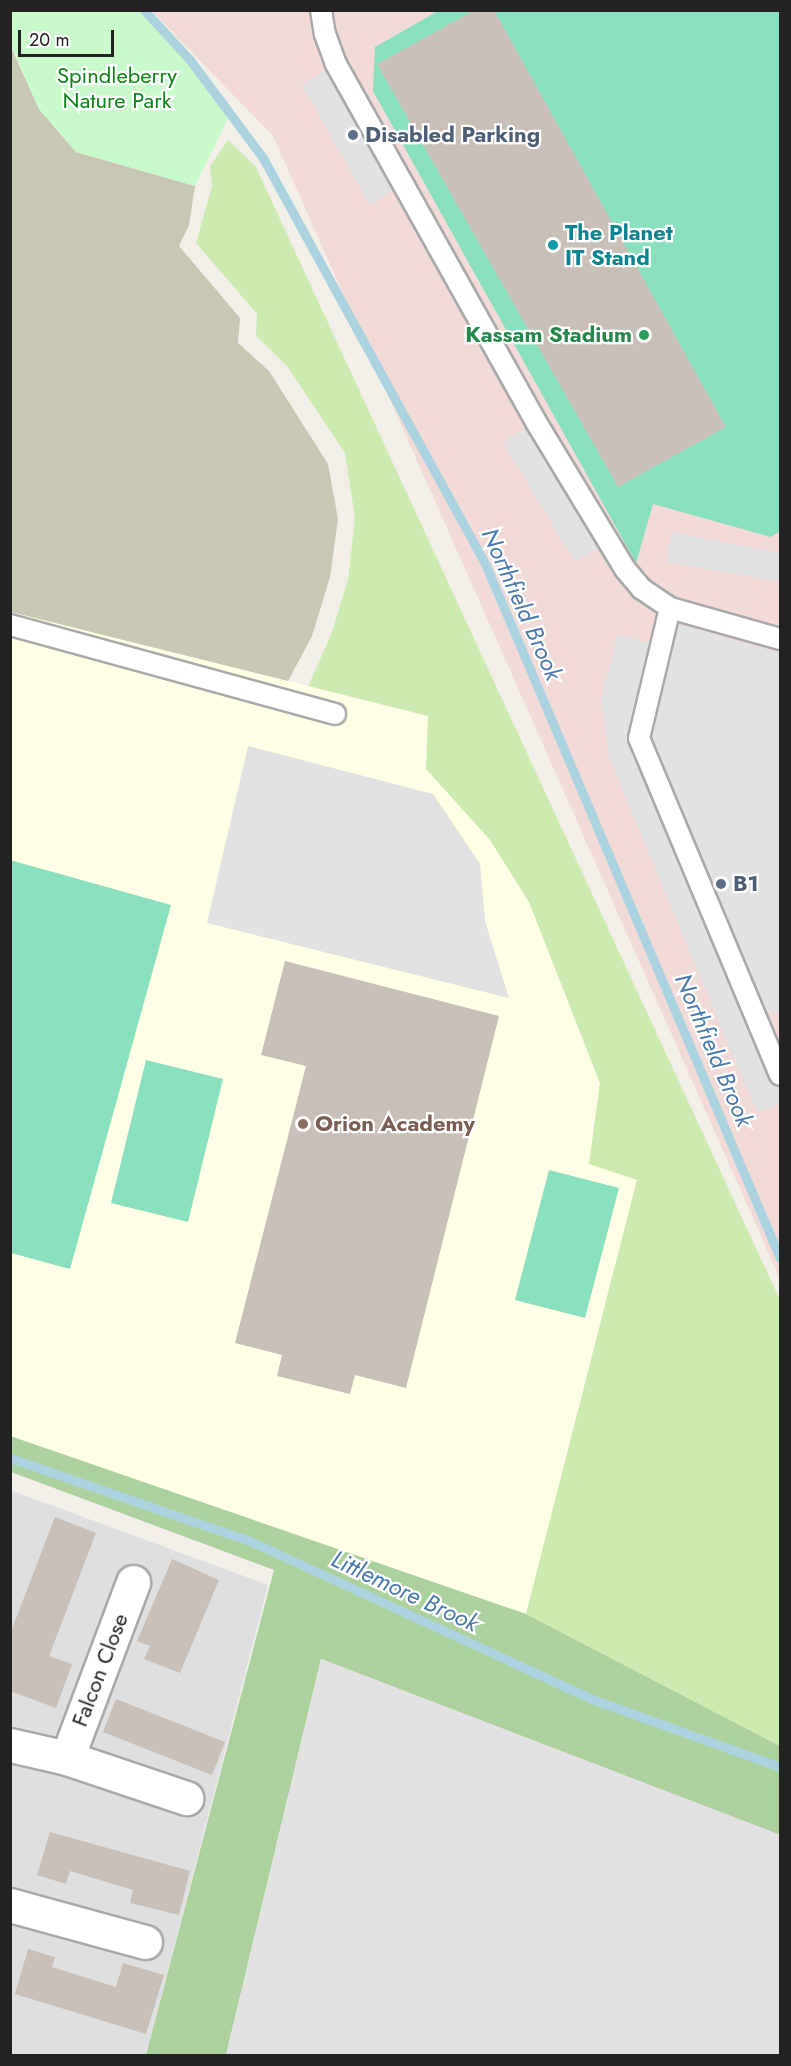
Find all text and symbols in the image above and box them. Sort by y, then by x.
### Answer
scale bar [21,18,117,56]
text: 20 m [29,27,69,53]
park label: Spindleberry Nature Park [57,62,177,113]
place label: Disabled Parking [365,122,540,148]
marker: Disabled Parking [346,128,360,142]
place label: The Planet IT Stand [565,219,673,270]
marker: The Planet IT Stand [546,238,560,252]
place label: Kassam Stadium [465,322,632,348]
marker: Kassam Stadium [637,328,651,342]
water label: Northfield Brook [476,523,568,685]
place label: B1 [733,871,759,897]
marker: B1 [714,877,728,891]
water label: Northfield Brook [669,969,759,1131]
place label: Orion Academy [315,1111,475,1137]
marker: Orion Academy [296,1117,310,1131]
water label: Littlemore Brook [327,1544,483,1638]
street label: Falcon Close [66,1610,134,1730]

